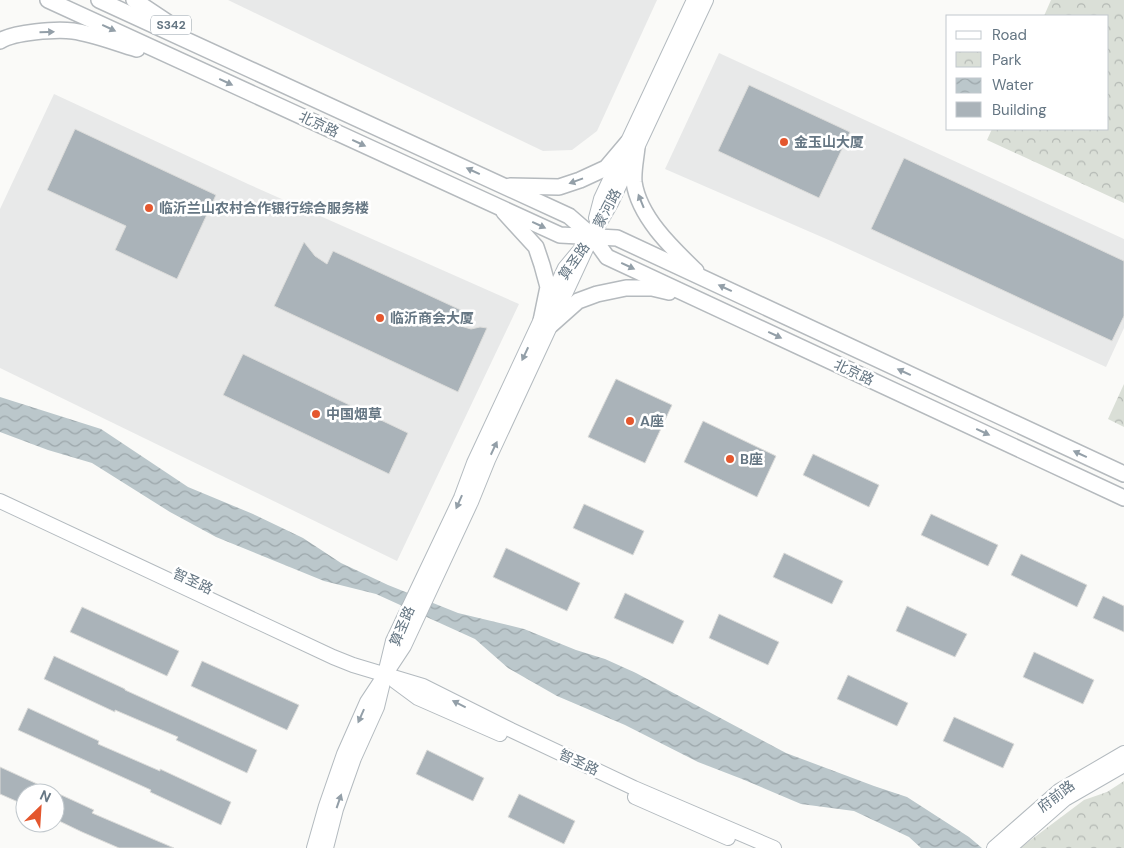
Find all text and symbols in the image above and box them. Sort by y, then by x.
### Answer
legend [946,15,1109,130]
road number: S342 [151,16,191,34]
one-way arrow [101,23,116,32]
text: Road [992,25,1027,45]
one-way arrow [39,27,55,35]
text: Park [992,50,1022,70]
text: Water [992,75,1034,95]
one-way arrow [219,78,233,86]
text: Building [992,100,1047,120]
street label: 北京路 [296,107,342,141]
place label: 金玉山大厦 [794,133,864,151]
marker: 金玉山大厦 [778,136,790,148]
one-way arrow [352,139,367,147]
one-way arrow [466,167,480,175]
one-way arrow [569,177,583,185]
street label: 蒙河路 [589,185,625,231]
one-way arrow [637,193,645,208]
place label: 临沂兰山农村合作银行综合服务楼 [159,199,369,217]
marker: 临沂兰山农村合作银行综合服务楼 [143,202,155,214]
one-way arrow [532,222,546,230]
street label: 算圣路 [555,239,593,283]
one-way arrow [621,263,635,271]
one-way arrow [717,284,732,292]
place label: 临沂商会大厦 [390,309,474,327]
marker: 临沂商会大厦 [374,312,386,324]
one-way arrow [768,331,782,339]
one-way arrow [521,347,529,361]
street label: 北京路 [831,355,877,389]
one-way arrow [896,367,911,376]
place label: 中国烟草 [326,405,382,423]
marker: 中国烟草 [310,408,322,420]
place label: A座 [640,412,664,430]
marker: A座 [624,415,636,427]
one-way arrow [976,428,990,436]
one-way arrow [490,441,498,455]
one-way arrow [1073,449,1087,457]
place label: B座 [740,450,763,468]
marker: B座 [724,453,736,465]
one-way arrow [454,495,462,509]
street label: 智圣路 [170,564,216,598]
street label: 算圣路 [386,603,418,649]
one-way arrow [452,700,466,708]
one-way arrow [356,709,364,723]
street label: 智圣路 [556,745,602,779]
street label: 府前路 [1034,776,1078,816]
north arrow [15,783,65,833]
text: N [37,786,54,807]
one-way arrow [335,793,343,808]

